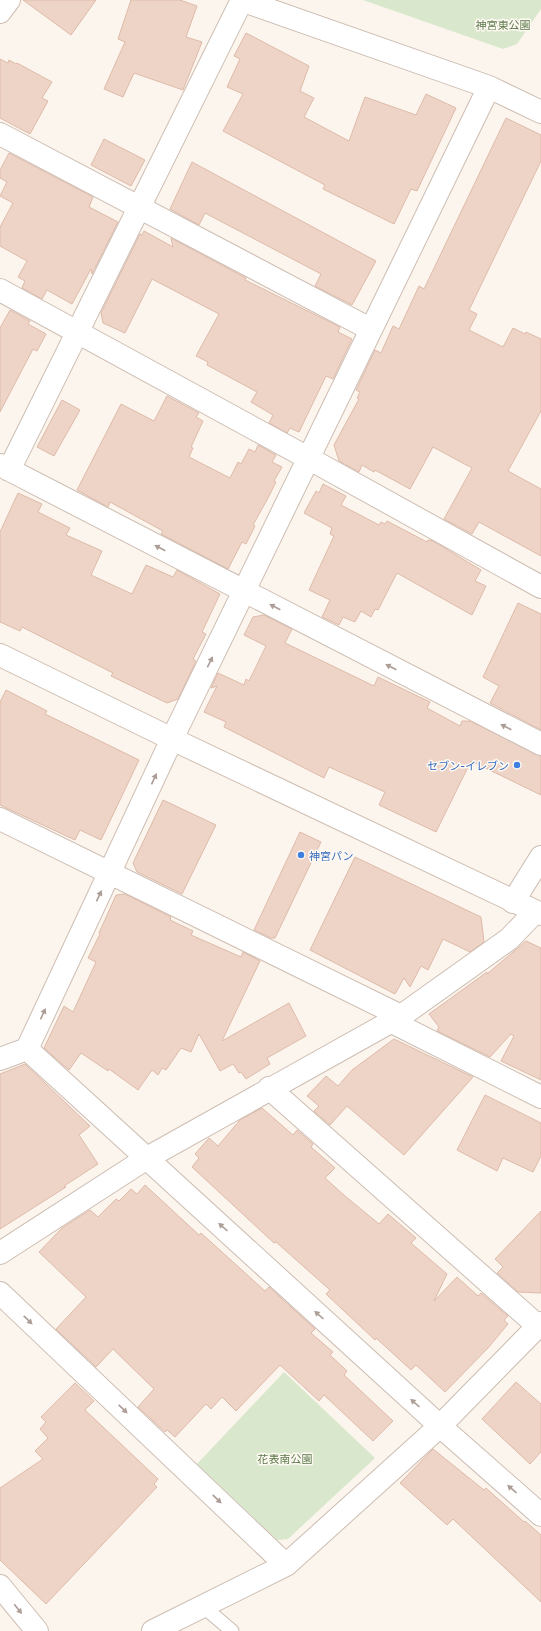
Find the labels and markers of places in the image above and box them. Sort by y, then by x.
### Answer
place label: セブン-イレブン [427,759,509,772]
marker: セブン-イレブン [512,760,522,770]
place label: 神宮パン [309,849,354,862]
marker: 神宮パン [296,850,306,860]

